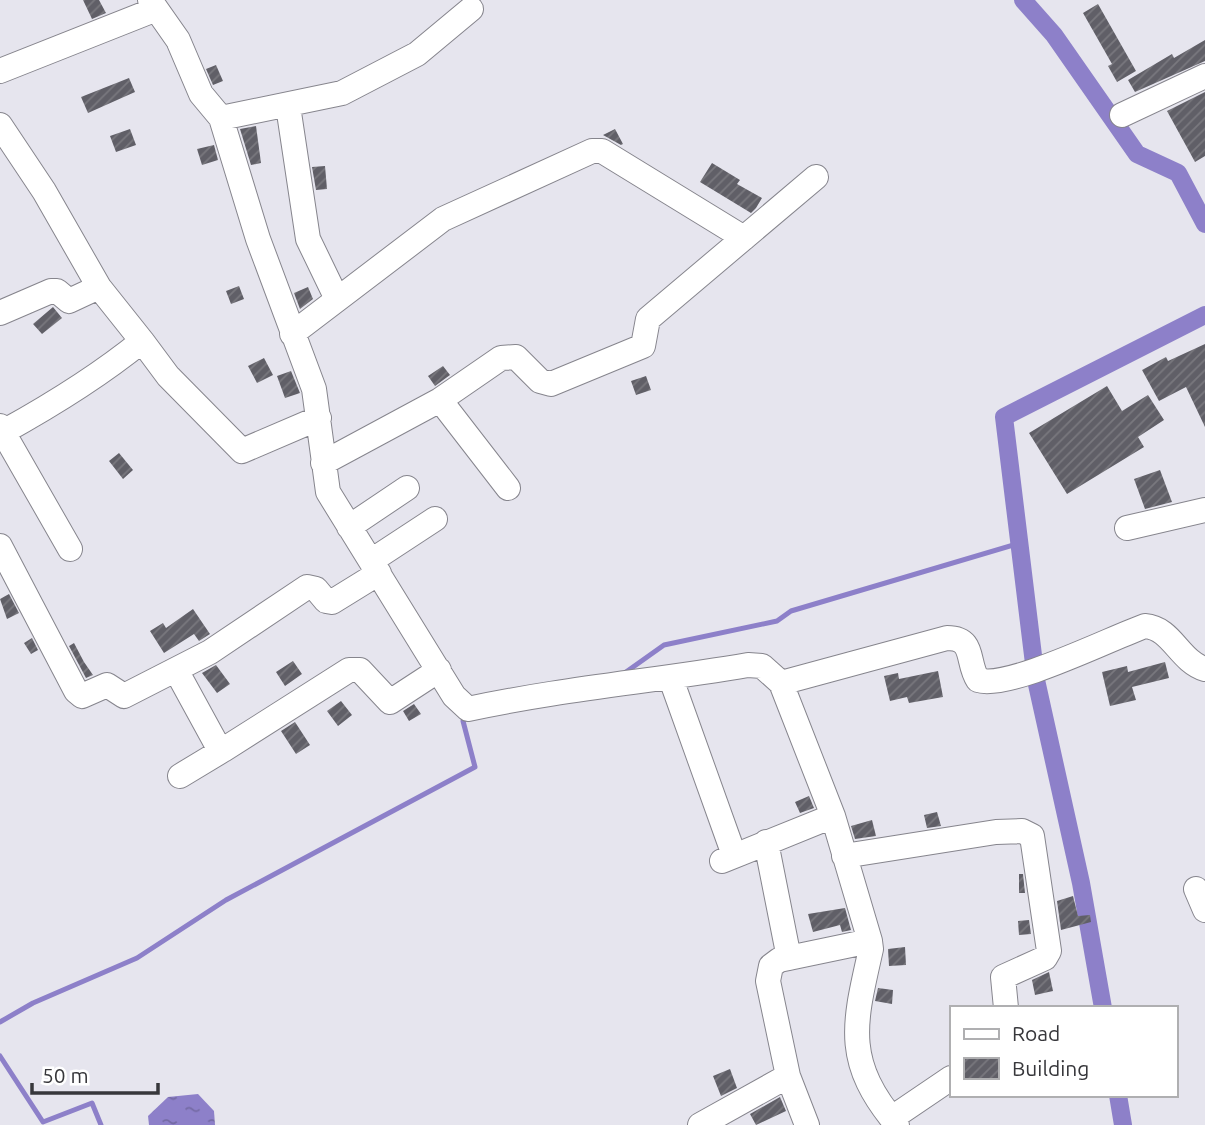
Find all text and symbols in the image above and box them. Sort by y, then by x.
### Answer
legend [950,1006,1177,1097]
text: Road [1012,1021,1060,1045]
scale bar [32,1052,158,1096]
text: Building [1012,1056,1089,1080]
text: 50 m [42,1063,89,1087]

